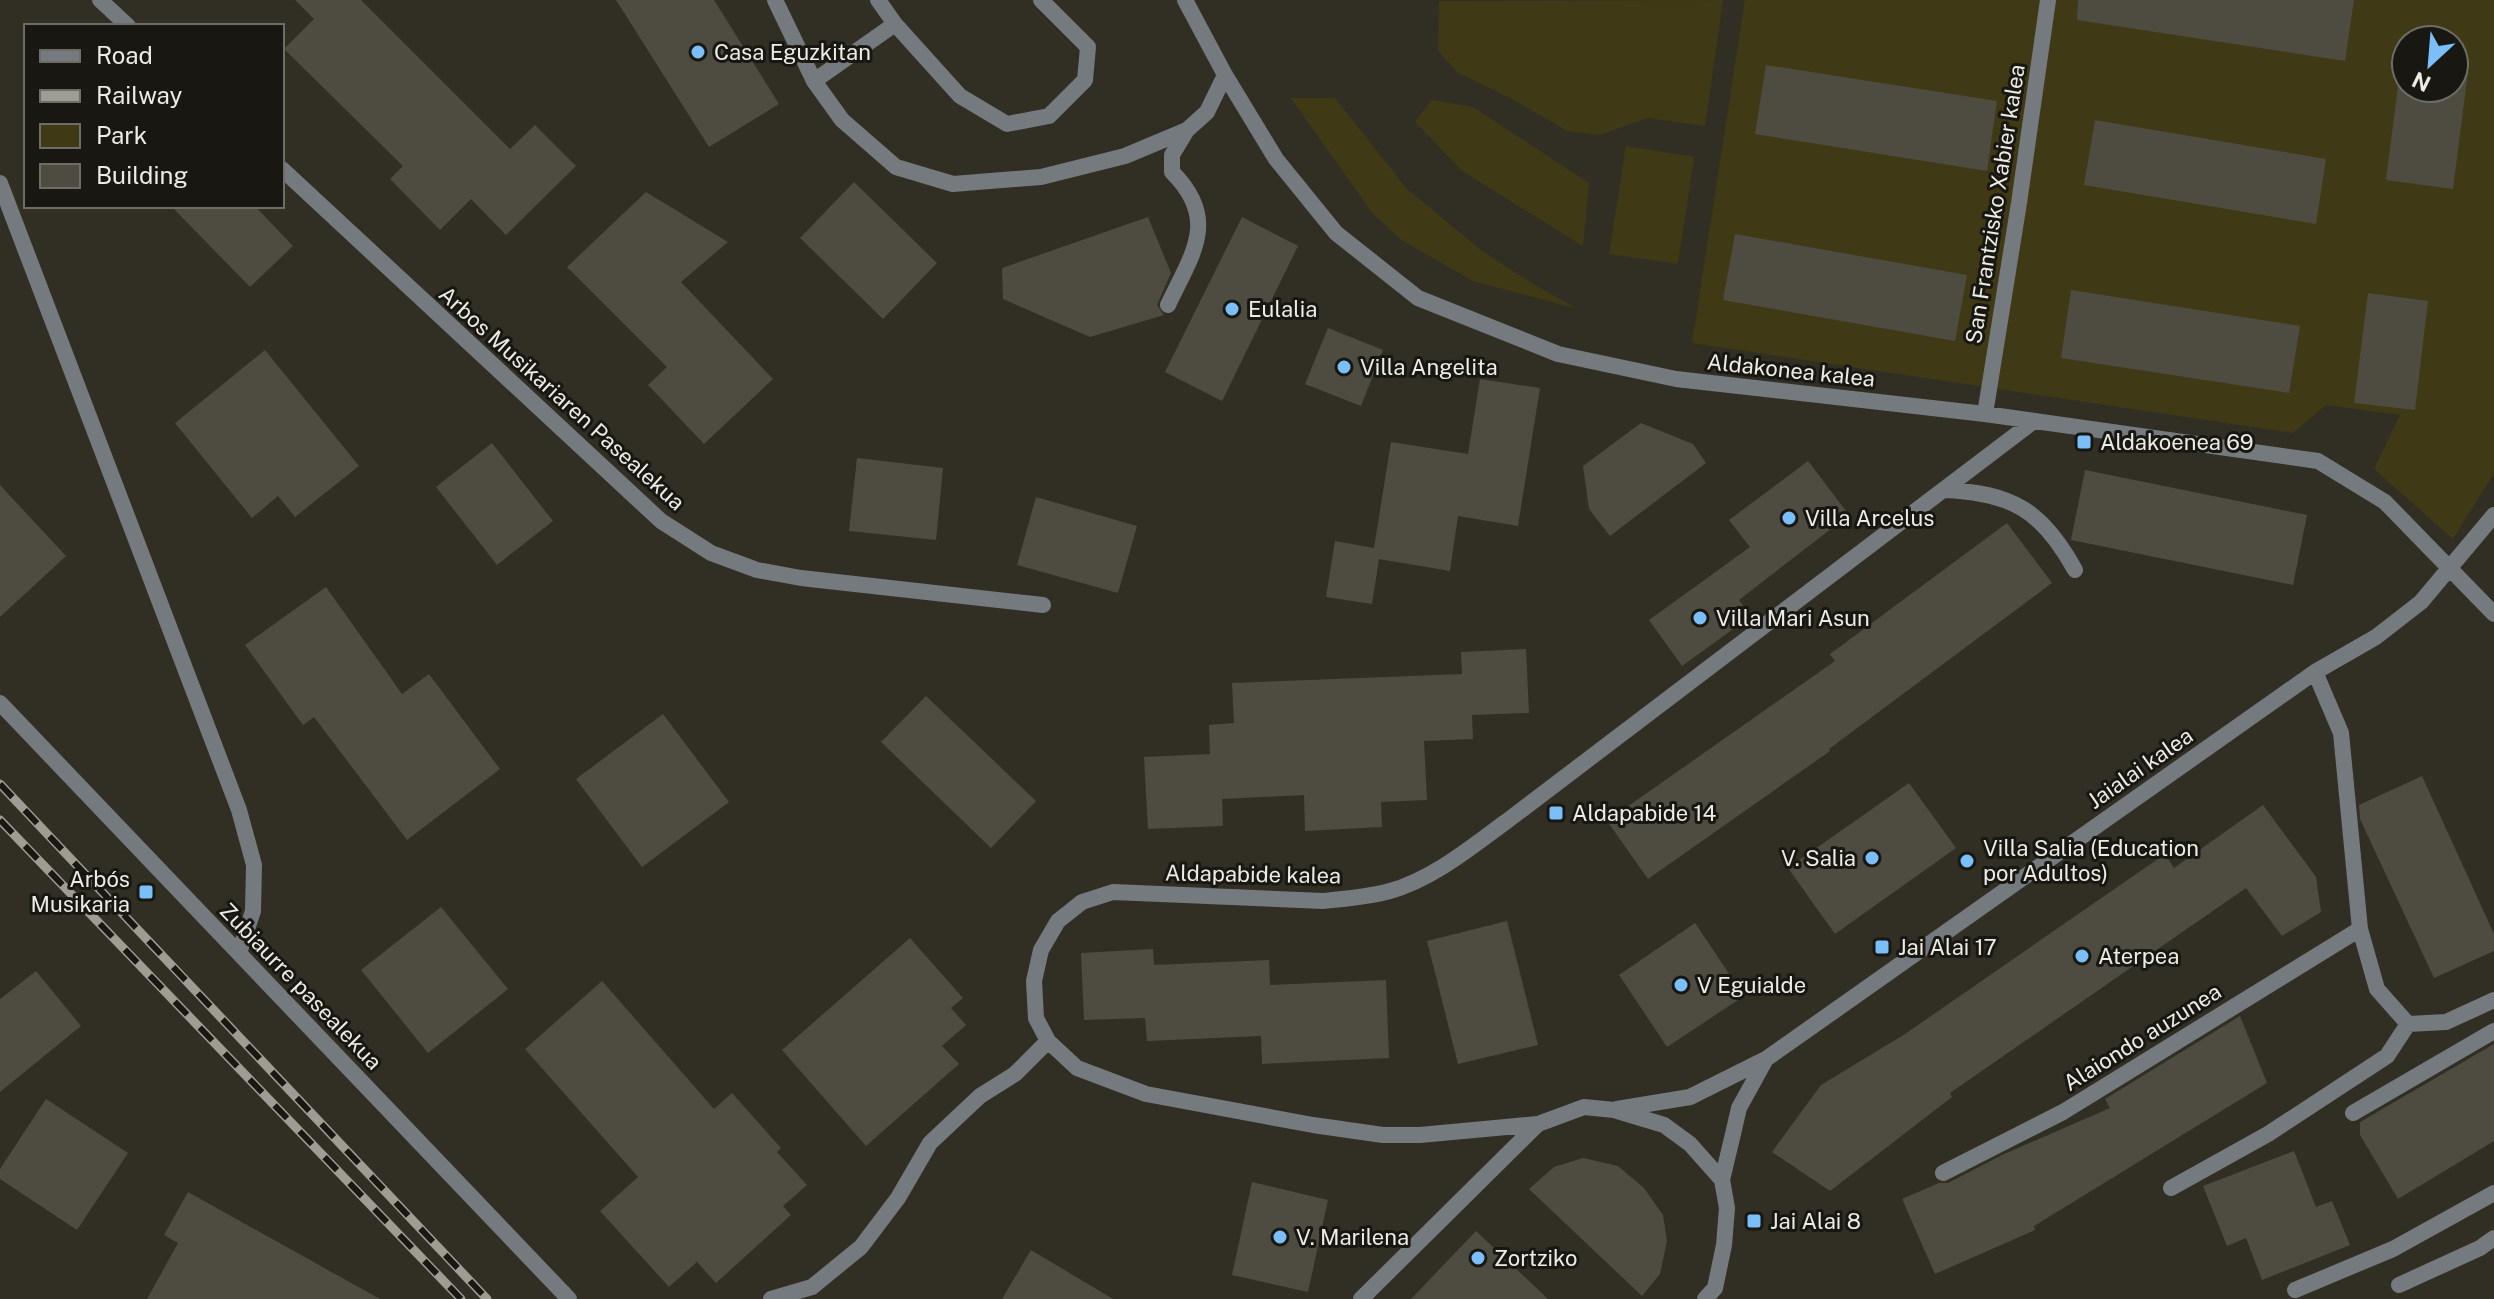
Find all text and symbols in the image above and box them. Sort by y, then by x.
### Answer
legend [24,24,284,208]
north arrow [2390,24,2470,104]
place label: Casa Eguzkitan [714,39,871,65]
text: Road [96,41,153,69]
marker: Casa Eguzkitan [689,43,707,61]
street label: San Frantzisko Xabier kalea [1960,62,2030,346]
text: N [2408,67,2435,97]
text: Railway [96,81,182,109]
text: Park [96,121,147,149]
text: Building [96,161,188,189]
street label: Arbos Musikariaren Pasealekua [434,281,690,515]
place label: Eulalia [1248,296,1317,322]
marker: Eulalia [1223,300,1241,318]
street label: Aldakonea kalea [1706,348,1876,392]
place label: Villa Angelita [1360,354,1498,380]
marker: Villa Angelita [1335,358,1353,376]
place label: Aldakoenea 69 [2100,429,2254,455]
marker: Aldakoenea 69 [2075,433,2093,451]
place label: Villa Arcelus [1805,505,1934,531]
marker: Villa Arcelus [1780,509,1798,527]
place label: Villa Mari Asun [1716,605,1870,631]
marker: Villa Mari Asun [1691,609,1709,627]
street label: Jaialai kalea [2082,722,2198,814]
place label: Aldapabide 14 [1572,800,1716,826]
marker: Aldapabide 14 [1547,804,1565,822]
place label: Villa Salia (Education por Adultos) [1983,835,2199,886]
place label: V. Salia [1781,845,1856,871]
marker: V. Salia [1863,849,1881,867]
marker: Villa Salia (Education por Adultos) [1958,852,1976,870]
street label: Aldapabide kalea [1165,859,1341,889]
place label: Arbós Musikaria [31,866,130,917]
marker: Arbós Musikaria [137,883,155,901]
street label: Zubiaurre pasealekua [215,897,387,1075]
place label: Jai Alai 17 [1898,934,1997,960]
marker: Jai Alai 17 [1873,938,1891,956]
place label: Aterpea [2098,943,2179,969]
marker: Aterpea [2073,947,2091,965]
place label: V Eguialde [1697,972,1806,998]
marker: V Eguialde [1672,976,1690,994]
street label: Alaiondo auzunea [2058,978,2226,1096]
place label: Jai Alai 8 [1770,1208,1861,1234]
marker: Jai Alai 8 [1745,1212,1763,1230]
place label: V. Marilena [1296,1224,1409,1250]
marker: V. Marilena [1271,1228,1289,1246]
place label: Zortziko [1494,1245,1577,1271]
marker: Zortziko [1469,1249,1487,1267]

